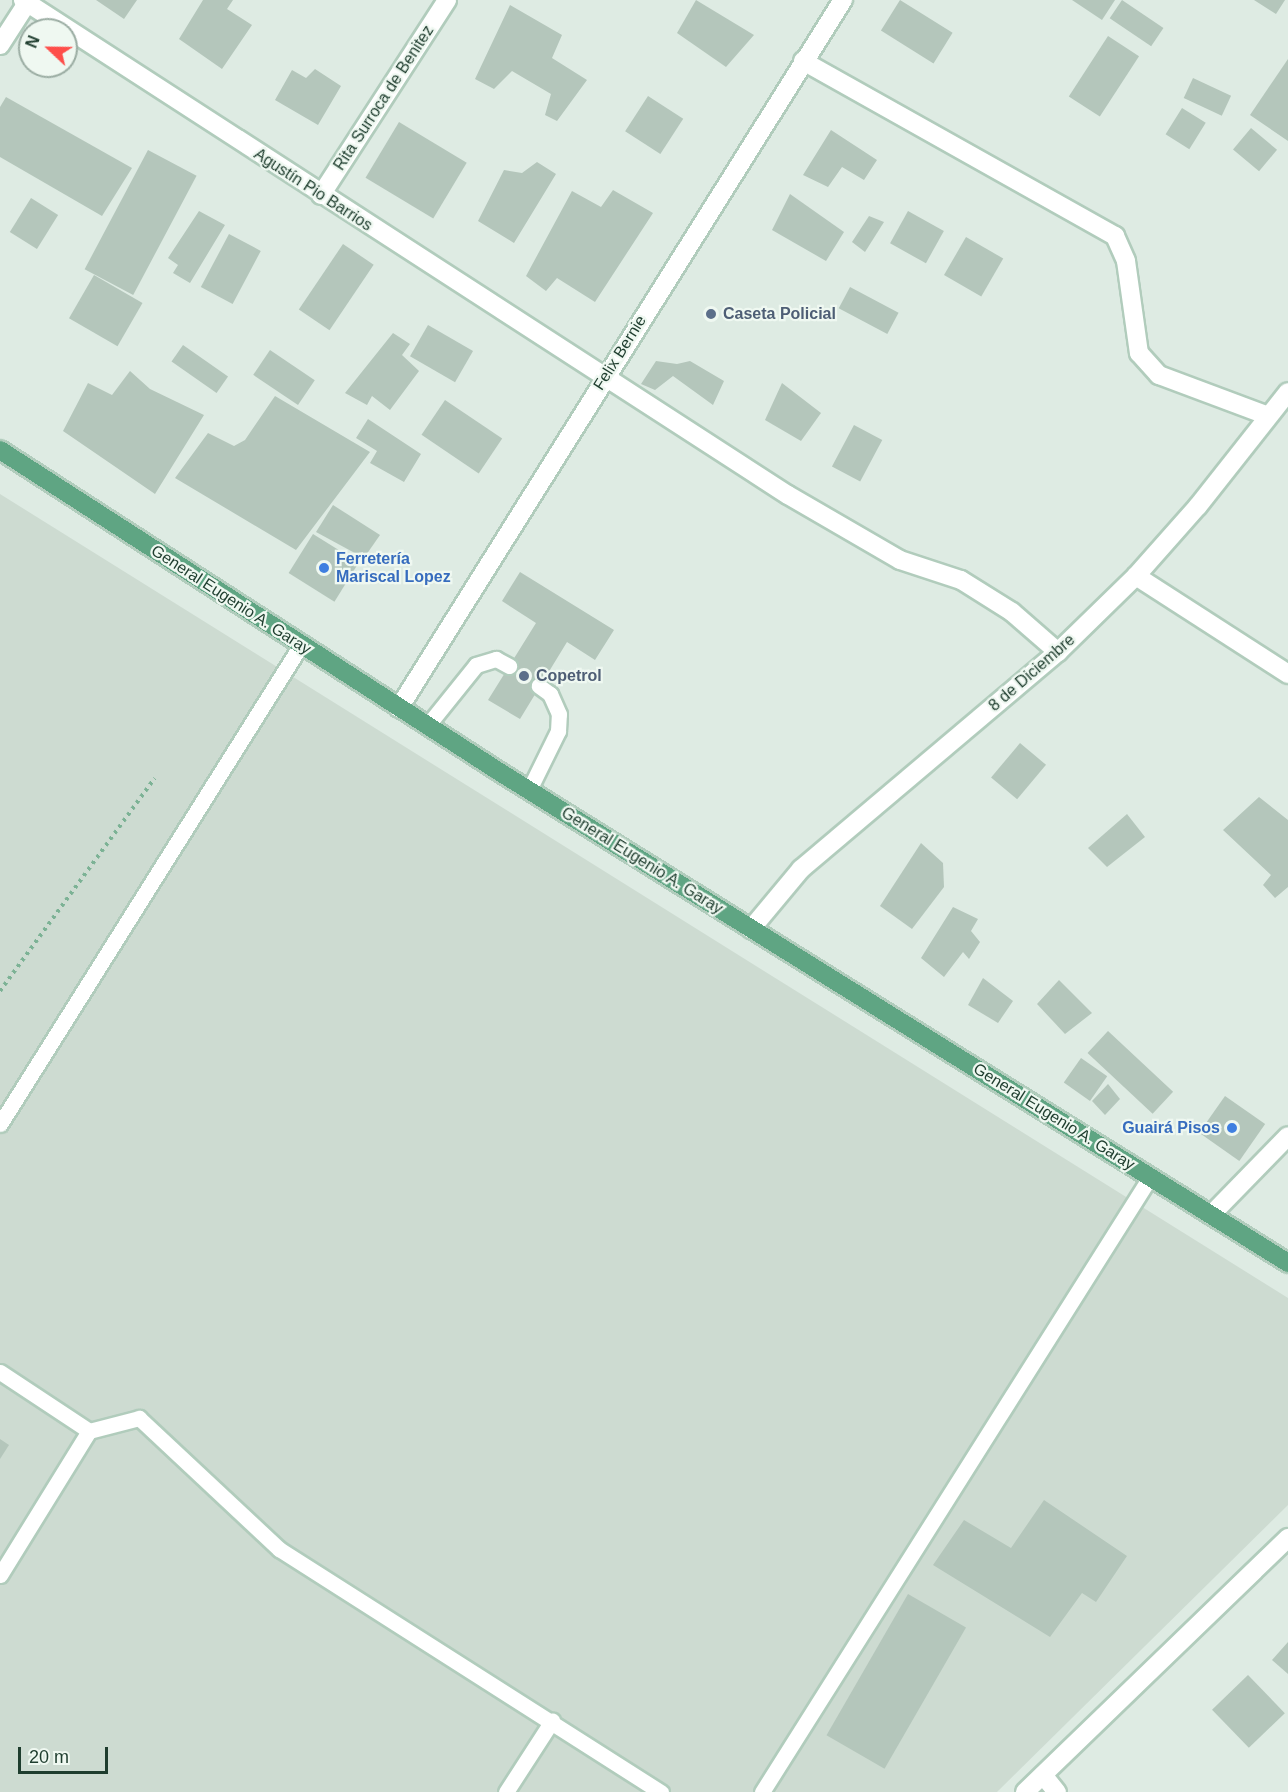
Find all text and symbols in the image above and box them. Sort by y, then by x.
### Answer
north arrow [18,18,78,78]
street label: Rita Surroca de Benitez [330,22,438,174]
text: N [23,33,43,50]
street label: Agustín Pio Barrios [250,145,376,235]
place label: Caseta Policial [723,304,836,324]
marker: Caseta Policial [704,307,718,321]
street label: Felix Bernie [589,312,651,394]
street label: General Eugenio A. Garay [147,541,315,659]
place label: Ferretería Mariscal Lopez [336,549,451,587]
marker: Ferretería Mariscal Lopez [317,561,331,575]
street label: 8 de Diciembre [985,630,1079,716]
place label: Copetrol [536,666,602,686]
marker: Copetrol [517,669,531,683]
street label: General Eugenio A. Garay [557,803,727,919]
street label: General Eugenio A. Garay [969,1059,1139,1175]
place label: Guairá Pisos [1122,1118,1220,1138]
marker: Guairá Pisos [1225,1121,1239,1135]
scale bar [21,1735,111,1773]
text: 20 m [29,1747,69,1767]

